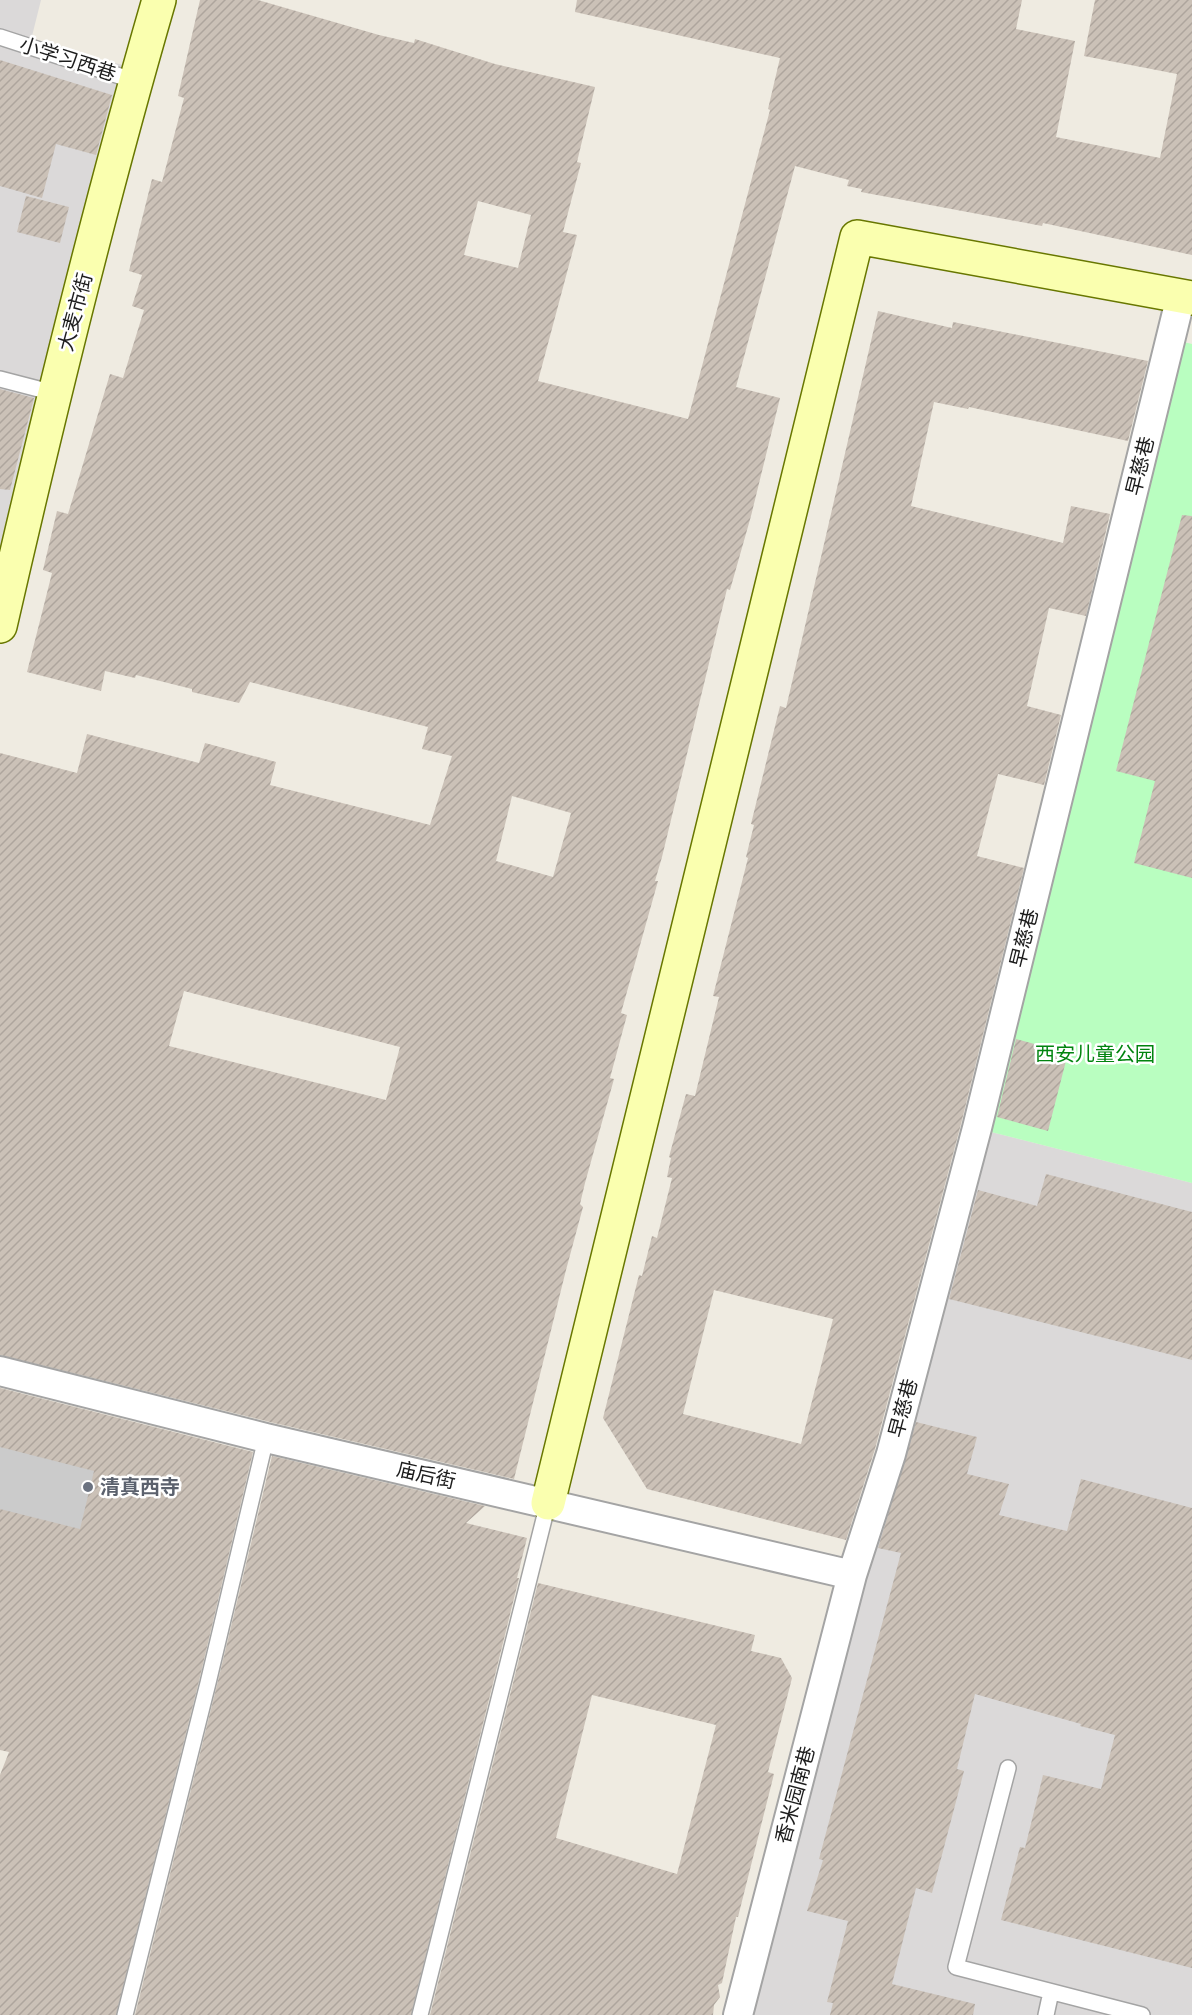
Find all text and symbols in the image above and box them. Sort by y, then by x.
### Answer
street label: 小学习西巷 [17,32,119,86]
street label: 大麦市街 [53,270,97,354]
street label: 早慈巷 [1121,434,1159,498]
street label: 早慈巷 [1005,906,1043,970]
park label: 西安儿童公园 [1035,1042,1155,1066]
street label: 早慈巷 [884,1376,922,1440]
street label: 庙后街 [394,1457,458,1493]
place label: 清真西寺 [100,1475,180,1499]
marker: 清真西寺 [81,1480,95,1494]
street label: 香米园南巷 [770,1744,820,1846]

